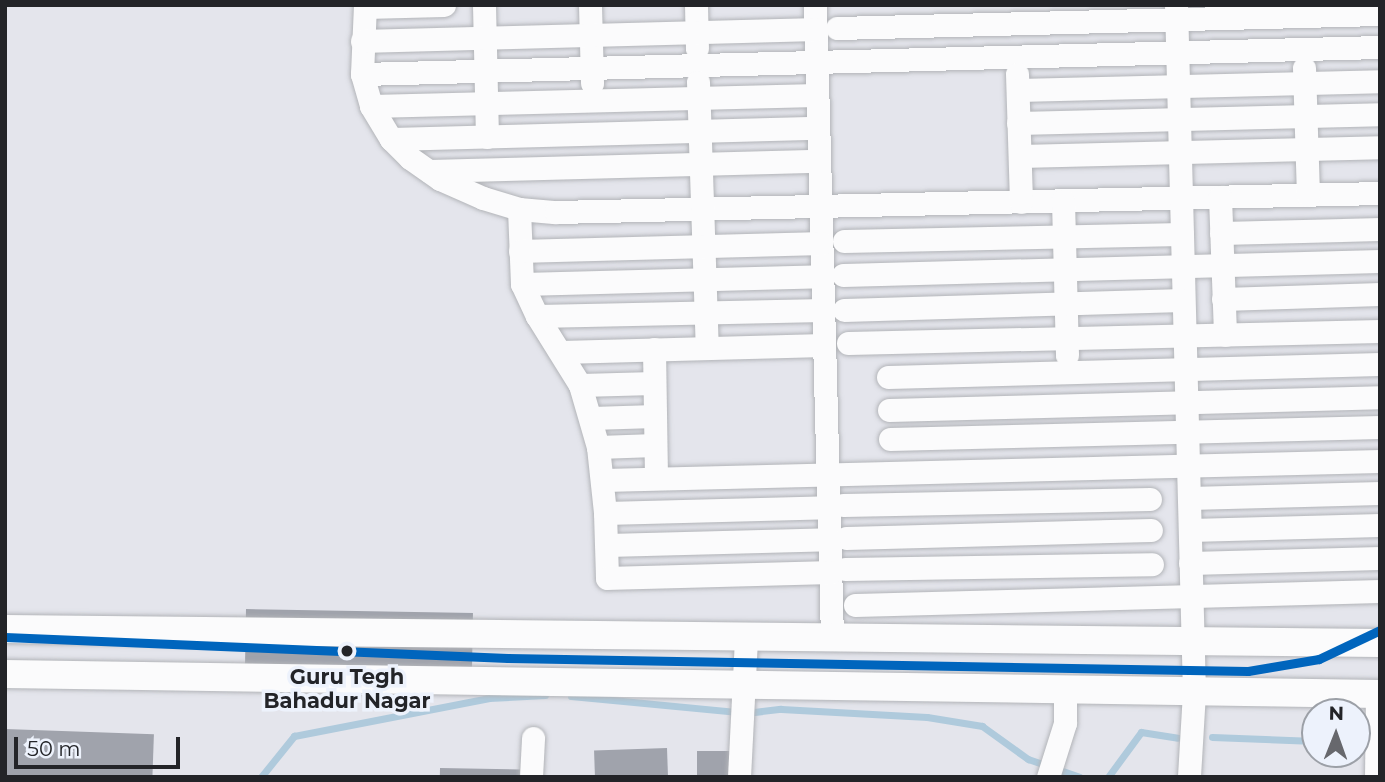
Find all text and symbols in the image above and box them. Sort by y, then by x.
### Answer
marker: Guru Tegh Bahadur Nagar [336,640,358,662]
place label: Guru Tegh Bahadur Nagar [263,664,431,714]
north arrow [1301,698,1371,768]
text: N [1328,702,1344,725]
scale bar [18,722,184,766]
text: 50 m [27,736,81,761]

